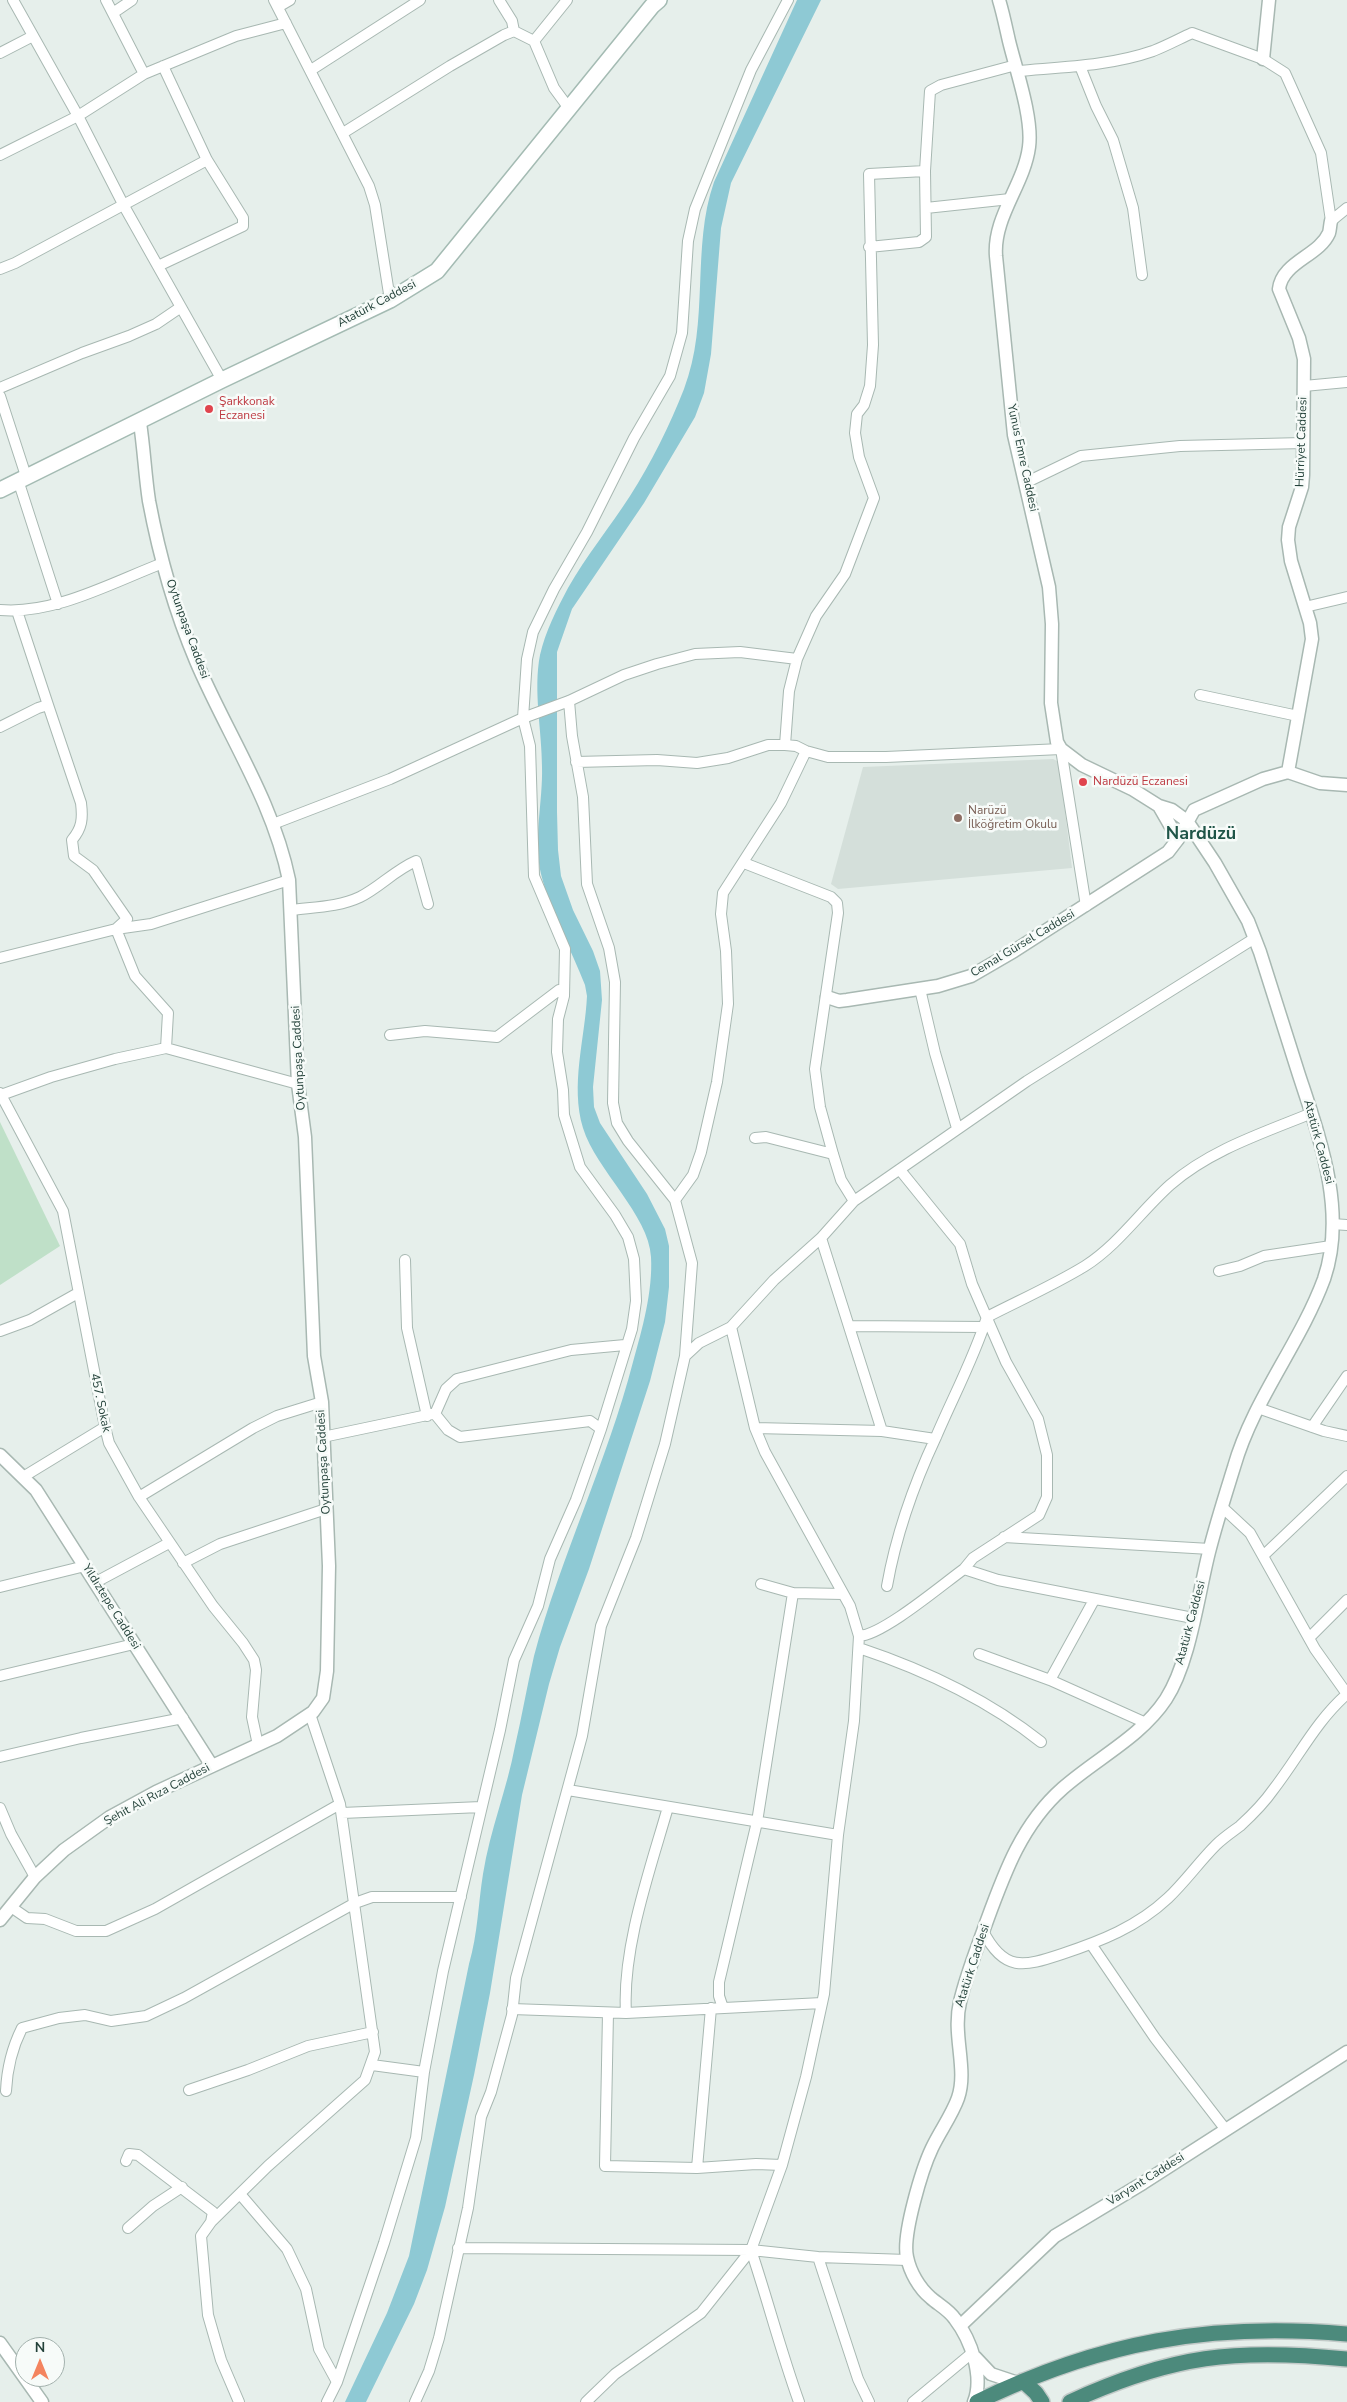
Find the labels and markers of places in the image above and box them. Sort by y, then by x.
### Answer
place label: Şarkkonak Eczanesi [219,395,275,423]
marker: Şarkkonak Eczanesi [203,403,215,415]
place label: Nardüzü Eczanesi [1093,775,1188,789]
marker: Nardüzü Eczanesi [1077,776,1089,788]
place label: Narüzü İlköğretim Okulu [968,804,1057,832]
marker: Narüzü İlköğretim Okulu [952,812,964,824]

